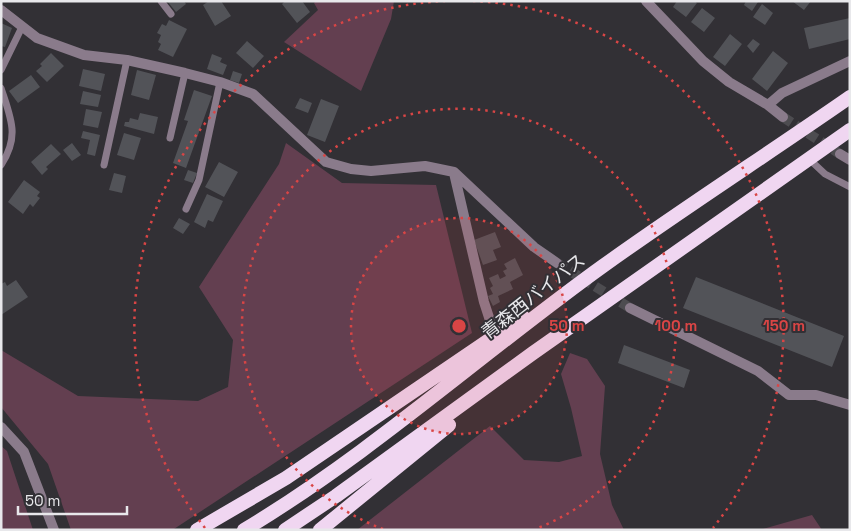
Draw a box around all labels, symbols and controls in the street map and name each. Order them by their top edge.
street label: 青森西バイパス [476,248,590,344]
text: 50 m [549,316,585,335]
text: 100 m [655,316,697,335]
text: 150 m [763,316,805,335]
centre of rings [450,317,468,335]
scale bar [18,484,126,516]
text: 50 m [25,491,60,510]

